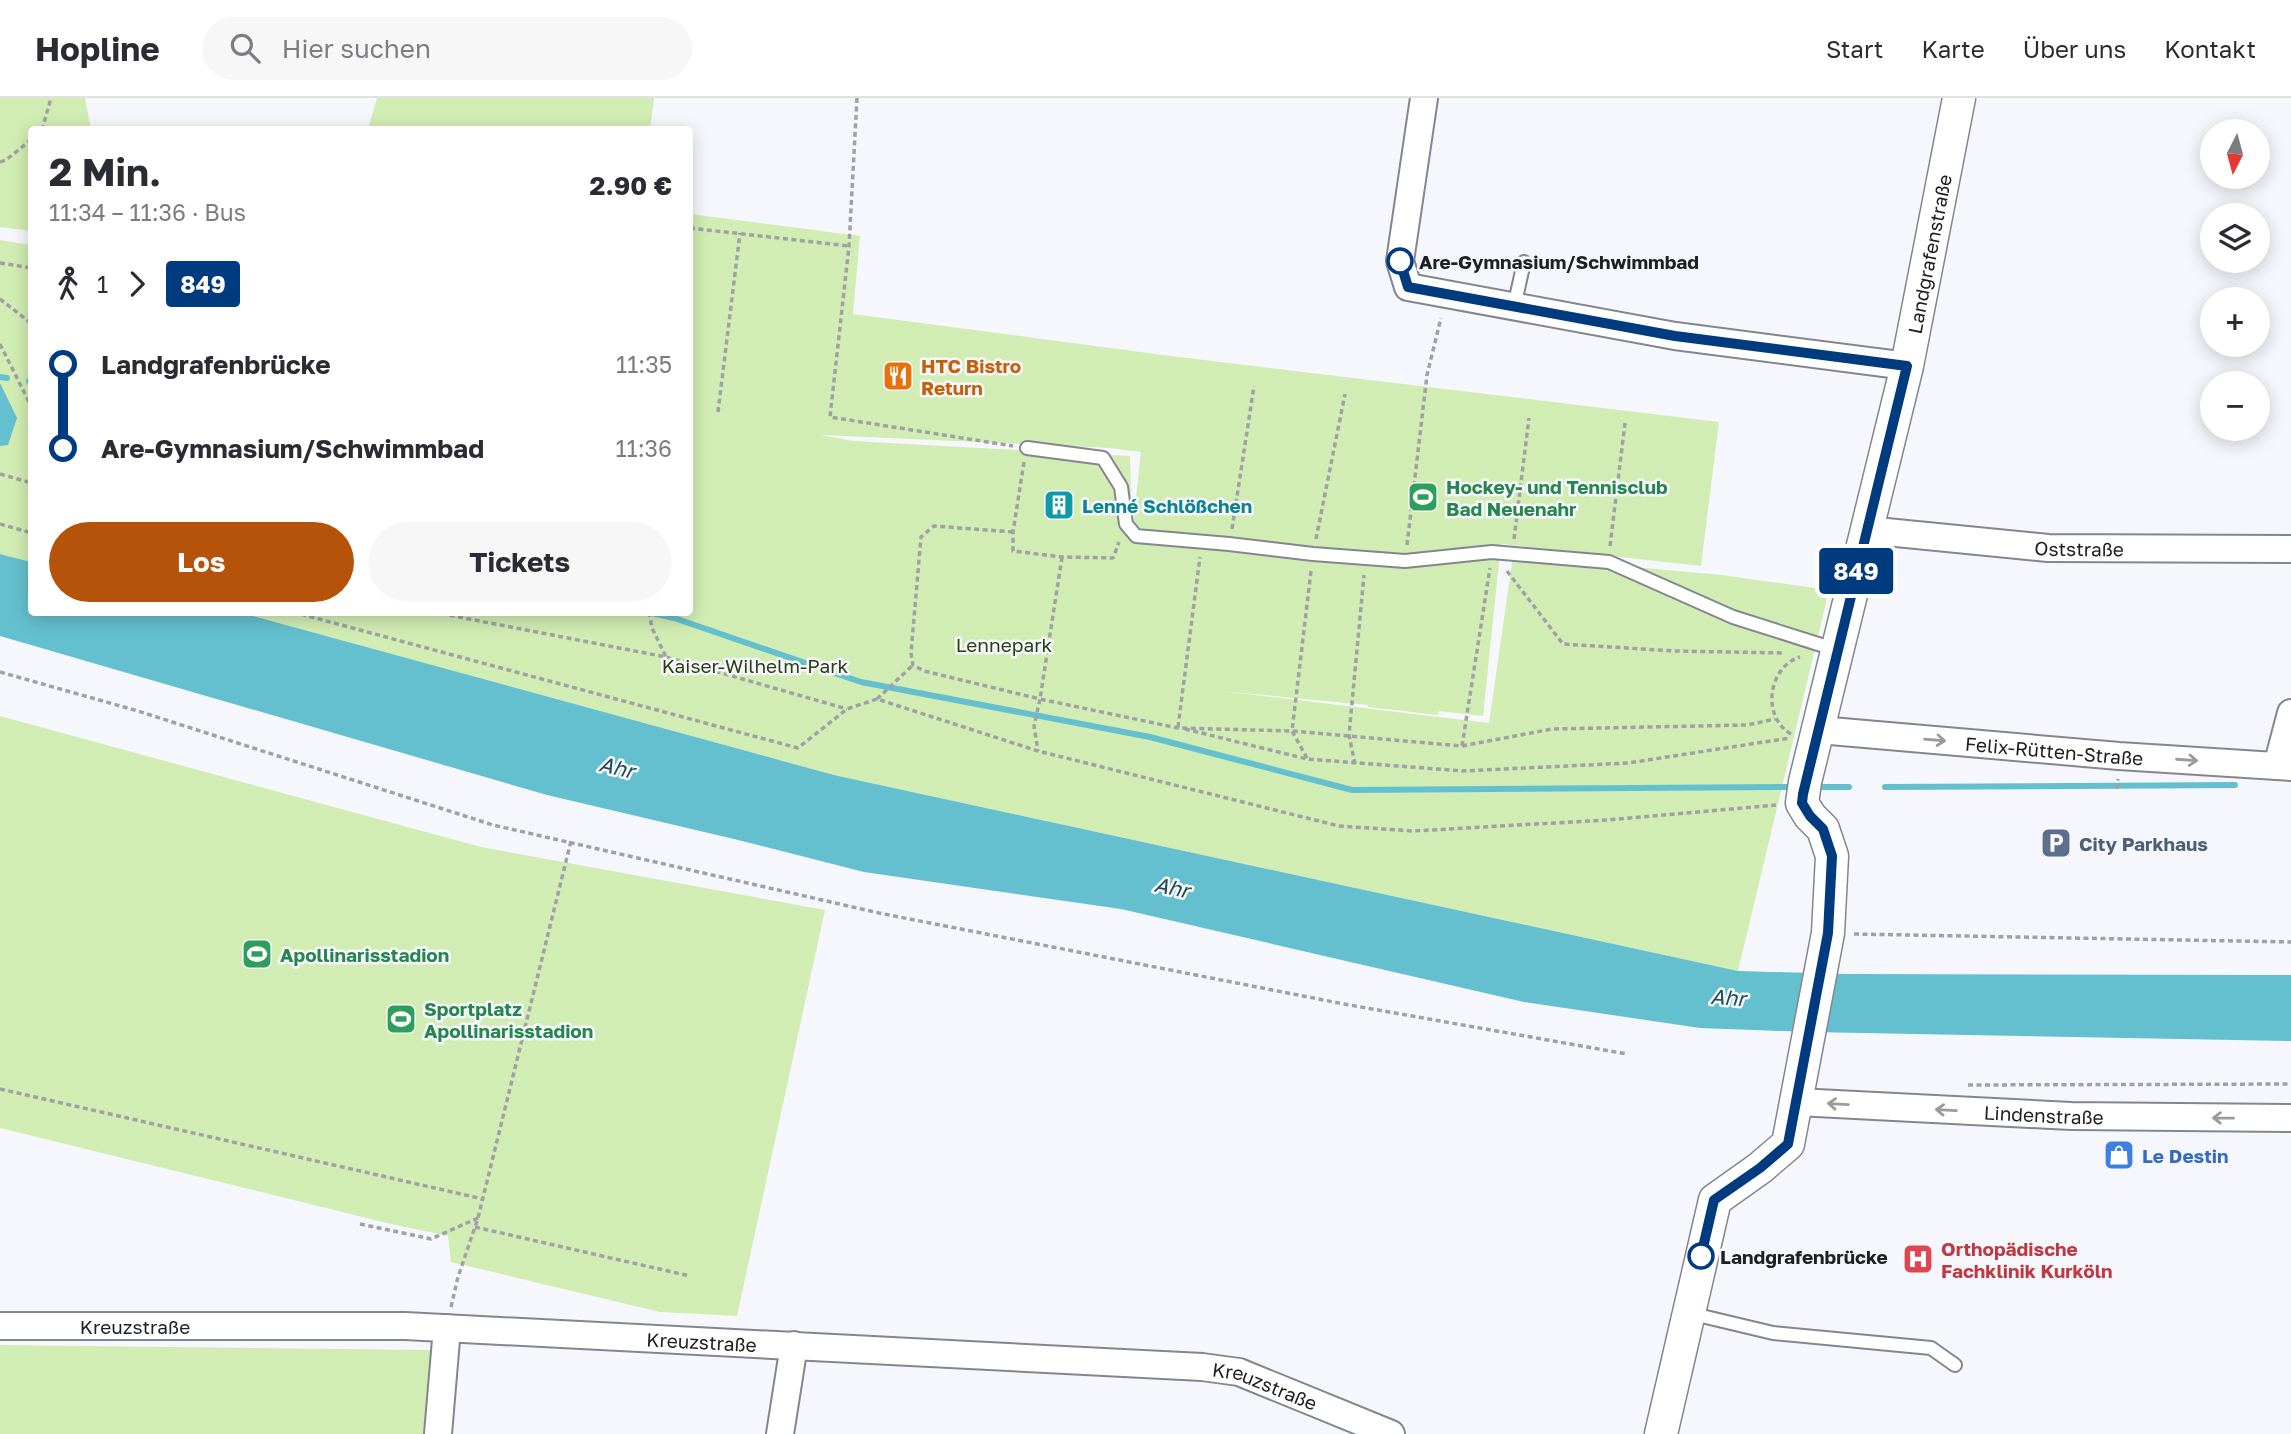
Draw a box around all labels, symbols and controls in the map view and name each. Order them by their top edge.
search box [202,17,692,80]
text: Hopline [35,29,160,68]
icon: search [226,29,264,67]
text: Hier suchen [282,33,431,64]
text: Start [1826,34,1883,63]
text: Karte [1921,34,1985,63]
text: Über uns [2023,34,2126,63]
text: Kontakt [2164,34,2256,63]
north arrow [2200,119,2270,189]
map controls [2200,119,2270,441]
text: 2 Min. [49,149,161,194]
text: 2.90 € [590,170,672,201]
street label: Landgrafenstraße [1902,172,1955,336]
text: 11:34 – 11:36 · Bus [49,198,246,226]
button: layers [2200,203,2270,273]
marker: Are-Gymnasium/Schwimmbad [1387,248,1413,274]
place label: Are-Gymnasium/Schwimmbad [1419,250,1699,273]
icon: walk [49,265,87,303]
icon: forward [118,265,156,303]
text: 849 [180,269,226,298]
text: 1 [97,270,108,298]
button: + [2200,287,2270,357]
text: Landgrafenbrücke [101,349,331,380]
text: 11:35 [616,350,672,378]
place label: HTC Bistro Return [921,354,1021,399]
restaurant icon: HTC Bistro Return [881,359,915,393]
button: − [2200,371,2270,441]
text: Are-Gymnasium/Schwimmbad [101,433,484,464]
text: 11:36 [615,434,672,462]
place label: Hockey- und Tennisclub Bad Neuenahr [1446,475,1668,520]
sports icon: Hockey- und Tennisclub Bad Neuenahr [1406,480,1440,514]
building icon: Lenné Schlößchen [1042,488,1076,522]
place label: Lenné Schlößchen [1082,494,1252,517]
button: Los [49,522,354,602]
button: Tickets [368,522,672,602]
street label: Oststraße [2033,535,2124,560]
line badge: 849 [1816,548,1896,594]
text: 849 [1833,556,1879,585]
park label: Lennepark [956,633,1053,656]
park label: Kaiser-Wilhelm-Park [662,654,849,677]
street label: Felix-Rütten-Straße [1964,731,2144,769]
one-way arrow [1924,733,1946,746]
water label: Ahr [597,750,640,784]
one-way arrow [2175,754,2197,767]
parking icon: City Parkhaus [2039,826,2073,860]
place label: City Parkhaus [2079,832,2208,855]
water label: Ahr [1152,871,1195,904]
sports icon: Apollinarisstadion [240,937,274,971]
place label: Apollinarisstadion [280,943,449,966]
water label: Ahr [1710,983,1749,1011]
place label: Sportplatz Apollinarisstadion [424,997,593,1042]
sports icon: Sportplatz Apollinarisstadion [384,1002,418,1036]
one-way arrow [1827,1097,1850,1110]
street label: Lindenstraße [1983,1100,2104,1128]
one-way arrow [1936,1103,1958,1116]
one-way arrow [2212,1111,2235,1124]
shop icon: Le Destin [2102,1138,2136,1172]
place label: Le Destin [2142,1144,2228,1167]
place label: Orthopädische Fachklinik Kurköln [1941,1237,2113,1282]
hospital icon: Orthopädische Fachklinik Kurköln [1901,1242,1935,1276]
marker: Landgrafenbrücke [1688,1243,1714,1269]
place label: Landgrafenbrücke [1720,1245,1888,1268]
street label: Kreuzstraße [80,1315,190,1338]
street label: Kreuzstraße [646,1327,757,1356]
street label: Kreuzstraße [1211,1357,1321,1414]

